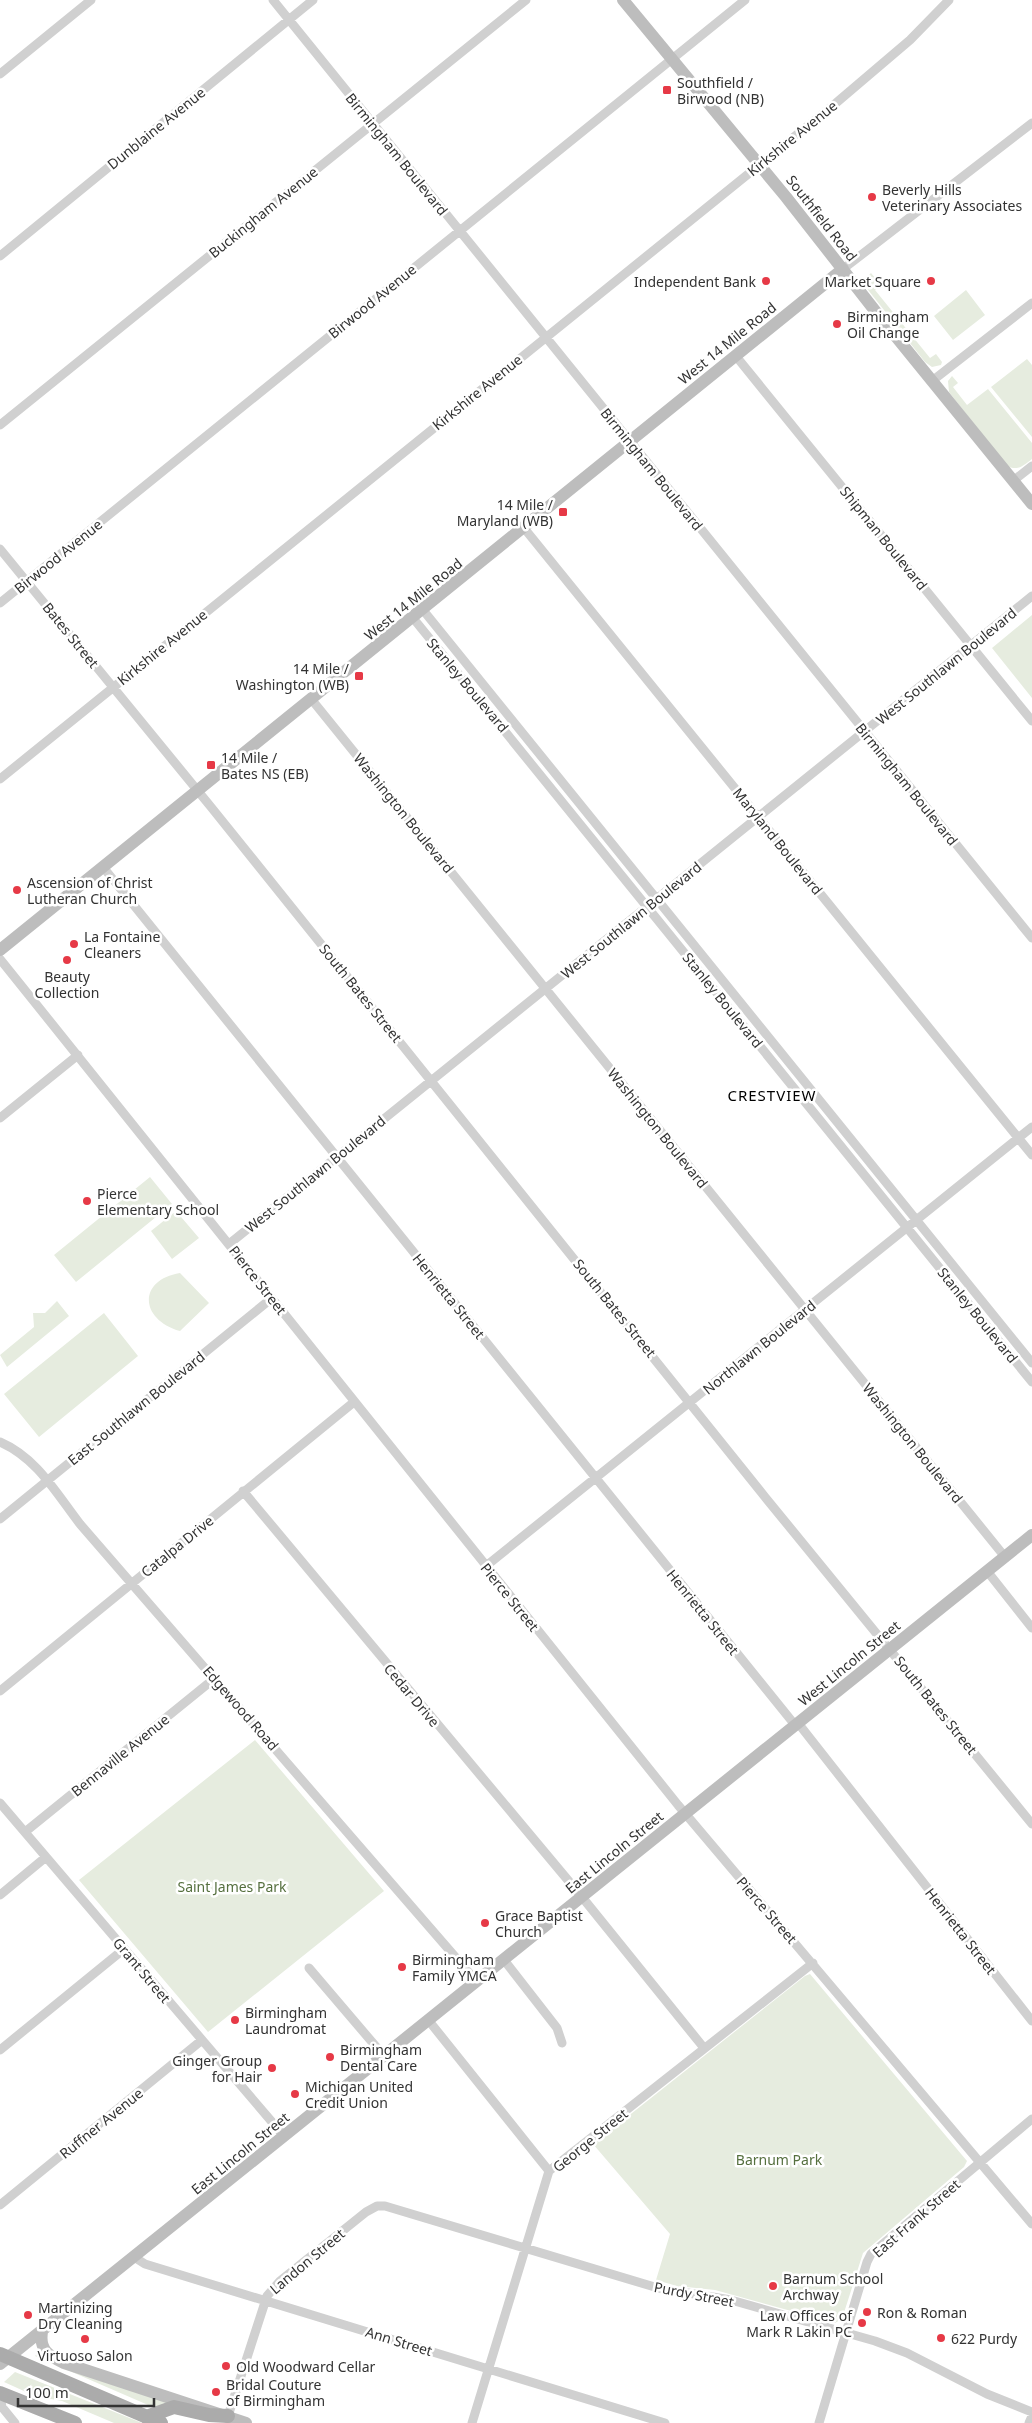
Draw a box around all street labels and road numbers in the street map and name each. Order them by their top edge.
street label: Dunblaine Avenue [103,83,209,173]
street label: Birmingham Boulevard [342,89,452,219]
street label: Kirkshire Avenue [743,96,841,180]
street label: Buckingham Avenue [204,162,322,262]
street label: Southfield Road [782,171,862,265]
street label: Birwood Avenue [324,260,420,342]
street label: West 14 Mile Road [674,298,780,388]
street label: Kirkshire Avenue [428,350,526,434]
street label: Birmingham Boulevard [597,404,707,534]
street label: Shipman Boulevard [836,482,932,594]
street label: Birwood Avenue [10,515,106,597]
street label: West 14 Mile Road [360,554,466,644]
street label: Bates Street [39,598,103,672]
street label: West Southlawn Boulevard [872,603,1020,729]
street label: Kirkshire Avenue [113,605,211,689]
street label: Stanley Boulevard [423,634,513,736]
street label: Birmingham Boulevard [852,719,962,849]
street label: Washington Boulevard [350,749,458,877]
street label: Maryland Boulevard [729,784,827,898]
street label: West Southlawn Boulevard [557,857,705,983]
street label: South Bates Street [315,940,407,1046]
street label: Stanley Boulevard [679,948,767,1052]
street label: Washington Boulevard [604,1064,712,1192]
street label: West Southlawn Boulevard [241,1111,389,1237]
street label: Pierce Street [225,1242,291,1318]
street label: Henrietta Street [409,1249,489,1343]
street label: South Bates Street [569,1255,661,1361]
street label: Stanley Boulevard [934,1263,1022,1367]
street label: Northlawn Boulevard [699,1296,819,1398]
street label: East Southlawn Boulevard [64,1347,208,1469]
street label: Washington Boulevard [859,1379,967,1507]
street label: Catalpa Drive [137,1511,217,1581]
street label: Pierce Street [477,1559,543,1635]
street label: Henrietta Street [663,1565,743,1659]
street label: West Lincoln Street [794,1616,904,1710]
street label: South Bates Street [890,1652,982,1758]
street label: Cedar Drive [380,1659,444,1731]
street label: Edgewood Road [199,1662,283,1754]
street label: Bennaville Avenue [67,1710,173,1800]
street label: East Lincoln Street [561,1807,667,1897]
street label: Pierce Street [733,1873,801,1947]
street label: Henrietta Street [921,1884,1001,1978]
street label: Grant Street [109,1933,175,2007]
street label: Ruffner Avenue [55,2083,147,2163]
street label: George Street [548,2104,632,2176]
street label: East Lincoln Street [187,2108,293,2198]
street label: East Frank Street [868,2175,964,2261]
street label: Landon Street [266,2224,348,2298]
street label: Purdy Street [652,2277,736,2311]
street label: Ann Street [363,2322,435,2360]

